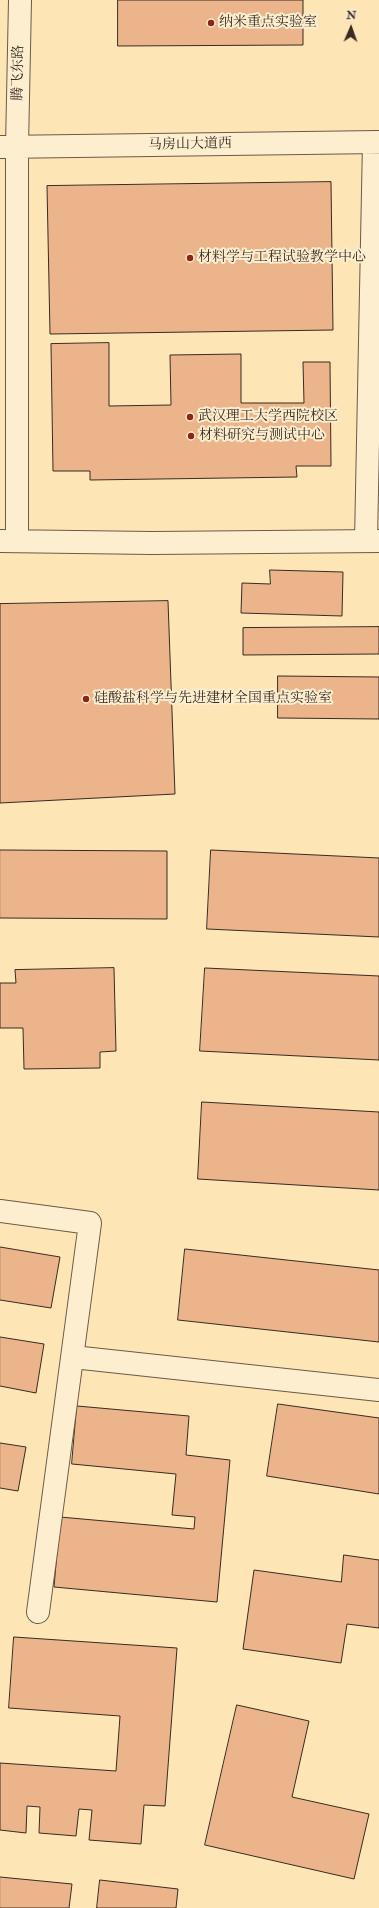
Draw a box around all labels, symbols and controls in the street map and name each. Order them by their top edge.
north arrow [331,8,371,48]
text: N [346,9,357,22]
place label: 纳米重点实验室 [219,15,317,31]
marker: 纳米重点实验室 [206,18,216,28]
street label: 腾飞东路 [10,45,28,101]
street label: 马房山大道西 [148,136,232,154]
place label: 材料学与工程试验教学中心 [198,250,366,266]
marker: 材料学与工程试验教学中心 [185,253,195,263]
place label: 武汉理工大学西院校区 [198,409,338,425]
marker: 武汉理工大学西院校区 [185,412,195,422]
place label: 材料研究与测试中心 [199,428,325,444]
marker: 材料研究与测试中心 [186,431,196,441]
place label: 硅酸盐科学与先进建材全国重点实验室 [94,691,332,707]
marker: 硅酸盐科学与先进建材全国重点实验室 [81,694,91,704]

